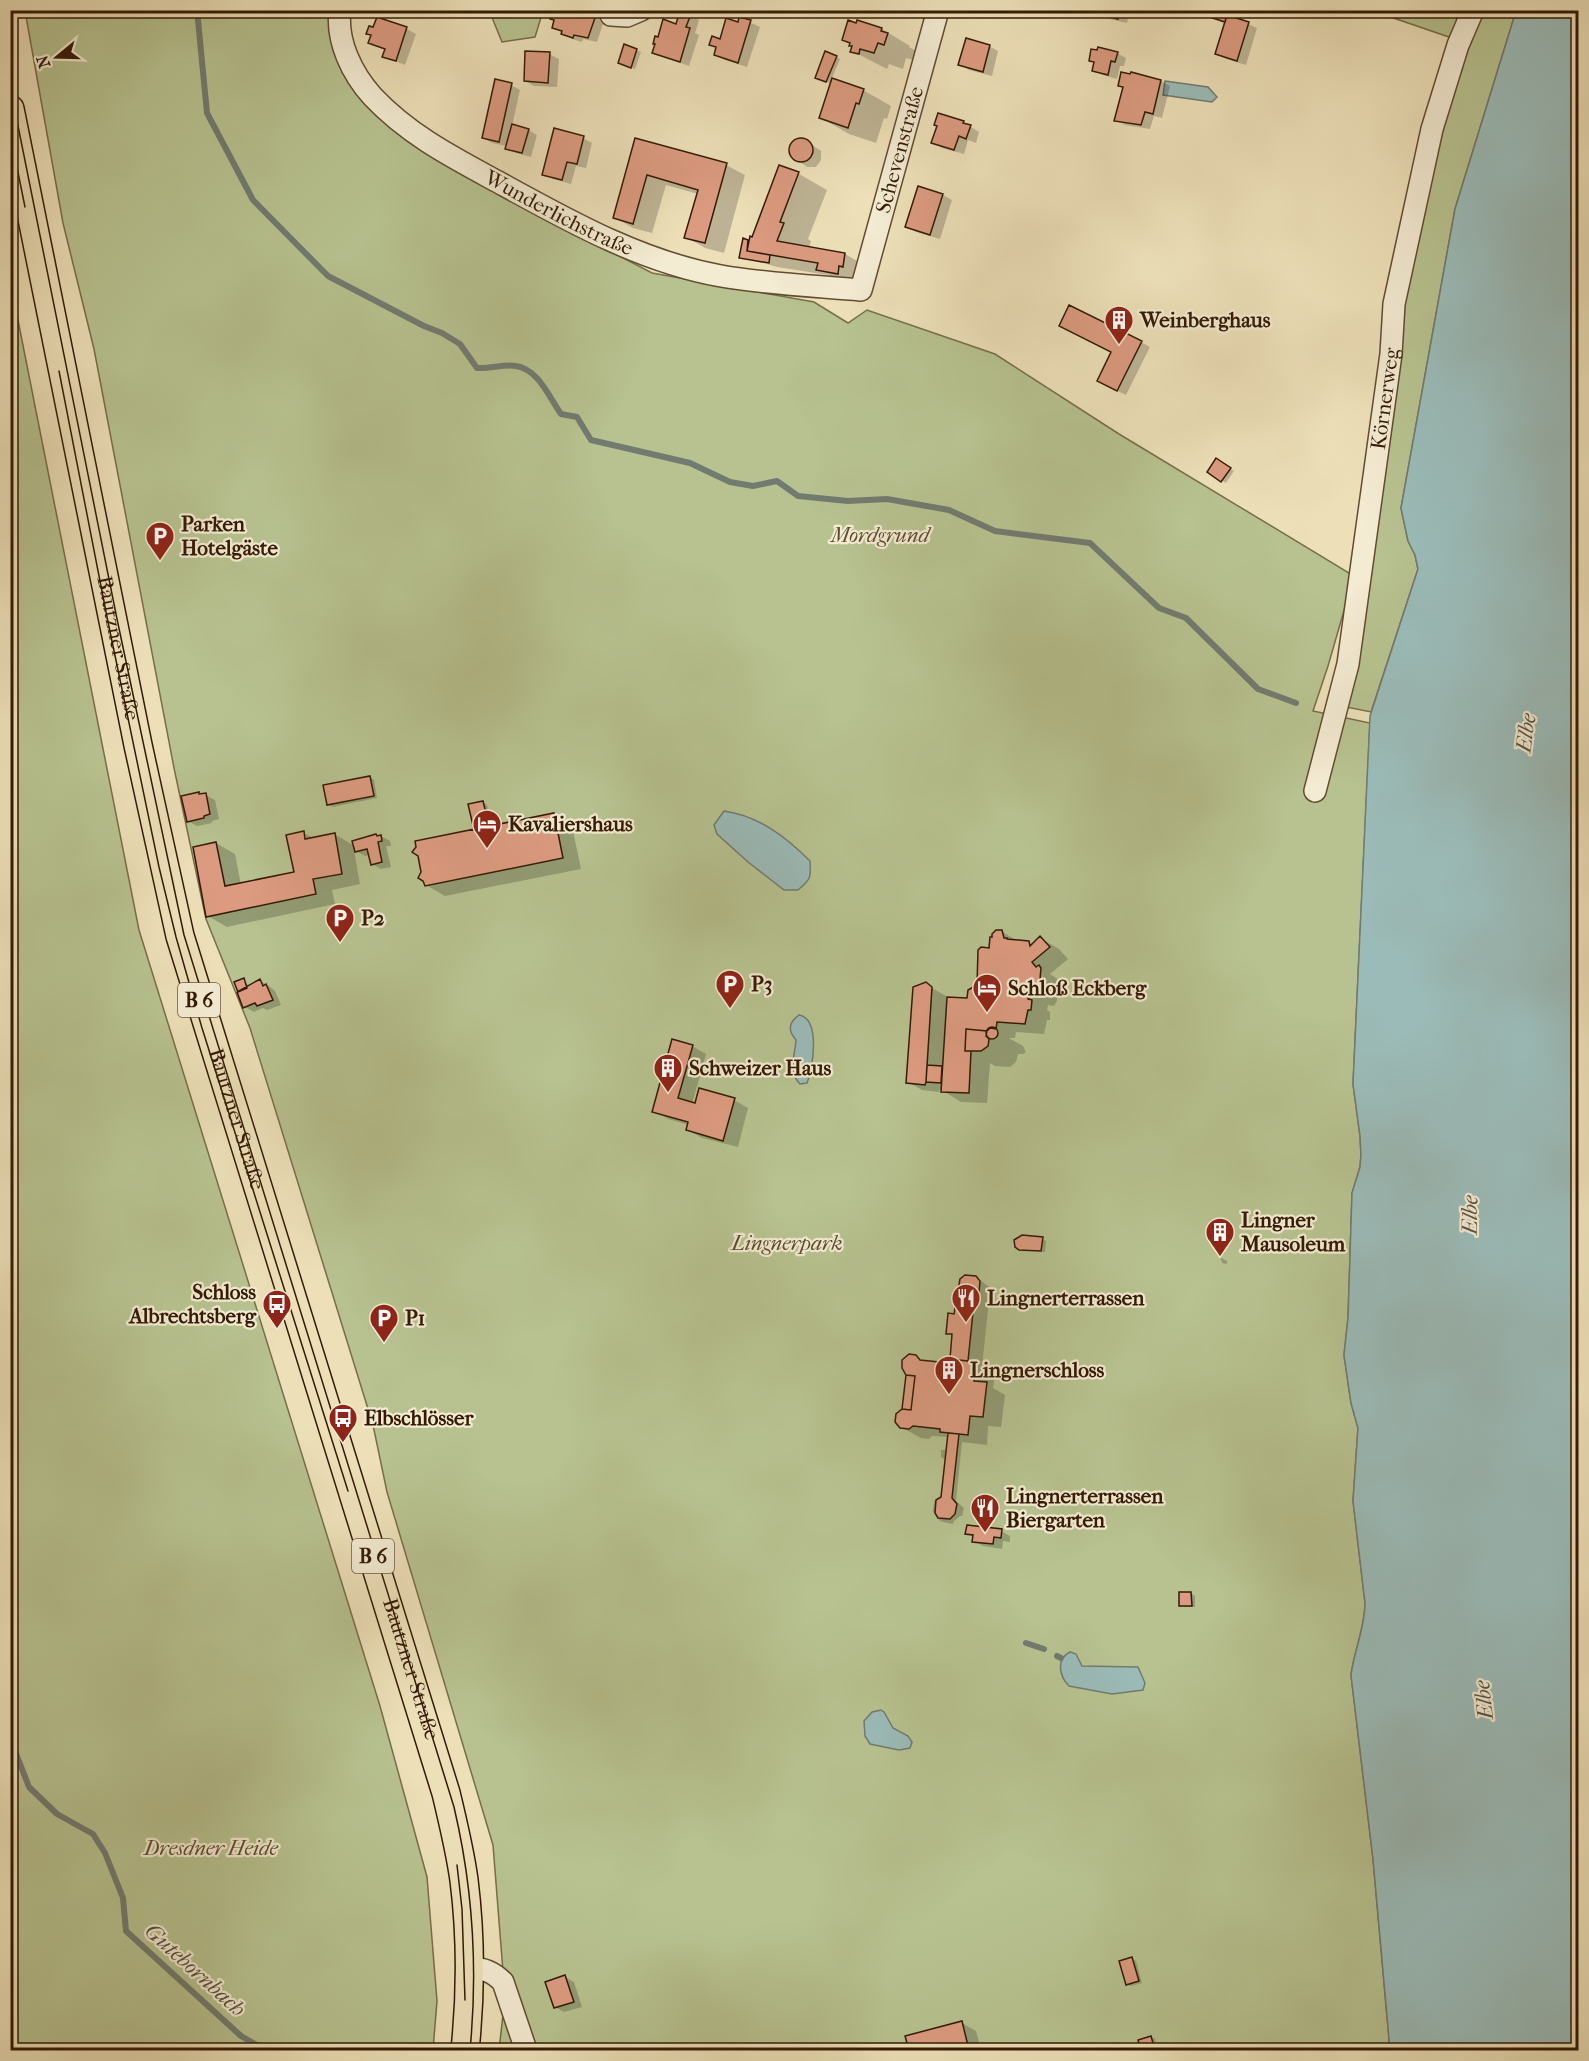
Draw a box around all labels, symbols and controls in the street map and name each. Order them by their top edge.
north arrow [27,27,87,87]
text: N [32,52,54,71]
street label: Schevenstraße [871,84,928,216]
street label: Wunderlichstraße [480,164,637,260]
building icon: Weinberghaus [1103,304,1135,346]
place label: Weinberghaus [1139,308,1271,332]
street label: Körnerweg [1366,346,1403,451]
place label: Parken Hotelgäste [181,512,279,560]
parking icon: Parken Hotelgäste [144,520,176,562]
park label: Mordgrund [829,523,931,547]
street label: Bautzner Straße [92,574,145,723]
water label: Elbe [1510,711,1542,756]
hotel icon: Kavaliershaus [471,808,503,850]
place label: Kavaliershaus [508,812,633,836]
parking icon: P2 [324,902,356,944]
place label: P2 [361,906,385,930]
parking icon: P3 [714,968,746,1010]
place label: P3 [751,972,772,996]
hotel icon: Schloß Eckberg [971,972,1003,1014]
place label: Schloß Eckberg [1008,976,1147,1000]
road number: B 6 [178,983,220,1017]
street label: Bautzner Straße [204,1045,270,1193]
building icon: Schweizer Haus [652,1052,684,1094]
place label: Schweizer Haus [689,1056,831,1080]
water label: Elbe [1457,1194,1483,1237]
place label: Lingner Mausoleum [1240,1208,1346,1256]
building icon: Lingner Mausoleum [1204,1216,1236,1258]
park label: Lingnerpark [730,1231,842,1255]
place label: Schloss Albrechtsberg [127,1280,257,1328]
restaurant icon: Lingnerterrassen [950,1282,982,1324]
place label: Lingnerterrassen [987,1286,1145,1310]
bus stop icon: Schloss Albrechtsberg [261,1288,293,1330]
parking icon: P1 [368,1302,400,1344]
place label: P1 [405,1306,425,1330]
building icon: Lingnerschloss [933,1354,965,1396]
place label: Lingnerschloss [970,1358,1105,1382]
bus stop icon: Elbschlösser [327,1402,359,1444]
place label: Elbschlösser [364,1406,474,1430]
place label: Lingnerterrassen Biergarten [1006,1484,1164,1532]
restaurant icon: Lingnerterrassen Biergarten [969,1492,1001,1534]
road number: B 6 [352,1539,394,1573]
street label: Bautzner Straße [378,1595,444,1743]
water label: Elbe [1469,1678,1499,1723]
park label: Dresdner Heide [142,1836,279,1860]
water label: Gutebornbach [139,1918,251,2022]

